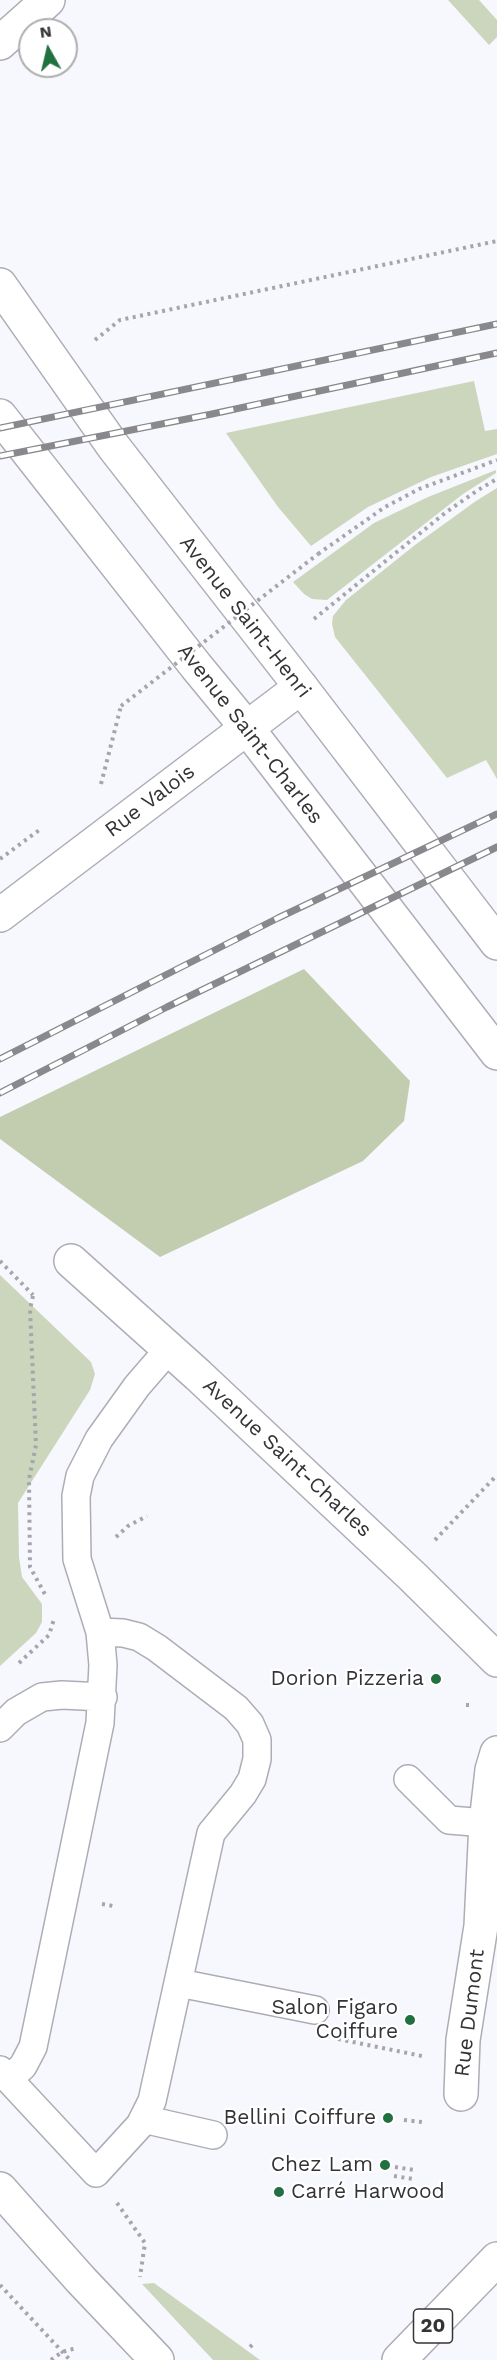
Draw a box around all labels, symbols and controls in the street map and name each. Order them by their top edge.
north arrow [18,18,78,78]
text: N [39,21,53,42]
street label: Avenue Saint-Henri [174,531,316,703]
street label: Avenue Saint-Charles [172,639,328,829]
street label: Rue Valois [100,759,200,843]
street label: Avenue Saint-Charles [197,1373,377,1543]
place label: Dorion Pizzeria [271,1666,424,1692]
marker: Dorion Pizzeria [429,1672,443,1686]
street label: Rue Dumont [450,1948,490,2078]
place label: Salon Figaro Coiffure [271,1995,398,2045]
marker: Salon Figaro Coiffure [403,2013,417,2027]
place label: Bellini Coiffure [224,2105,376,2131]
marker: Bellini Coiffure [381,2111,395,2125]
place label: Chez Lam [271,2152,373,2178]
marker: Chez Lam [378,2158,392,2172]
place label: Carré Harwood [291,2179,445,2205]
marker: Carré Harwood [272,2185,286,2199]
road number: 20 [414,2309,452,2343]

